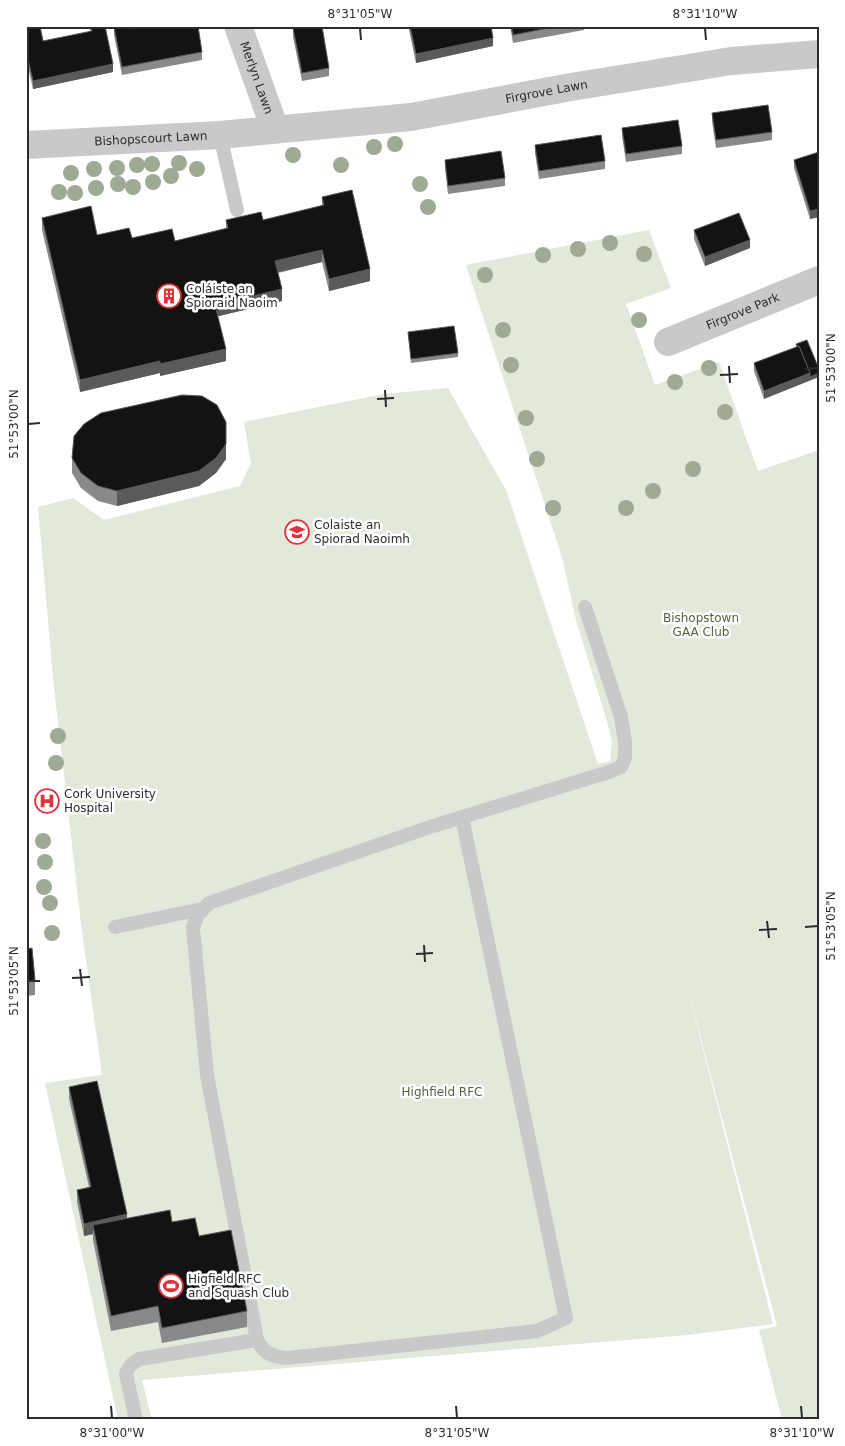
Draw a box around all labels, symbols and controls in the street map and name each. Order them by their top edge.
text: 8°31'05"W [328,7,393,21]
text: 8°31'10"W [673,7,738,21]
street label: Merlyn Lawn [237,40,276,116]
street label: Firgrove Lawn [504,77,589,106]
street label: Bishopscourt Lawn [94,129,208,148]
place label: Coláiste an Spioraid Naoim [186,282,278,310]
building icon: Coláiste an Spioraid Naoim [156,283,182,309]
street label: Firgrove Park [704,290,782,333]
text: 51°53'00"N [824,333,838,403]
text: 51°53'00"N [7,389,21,459]
place label: Colaiste an Spiorad Naoimh [314,518,410,546]
school or university icon: Colaiste an Spiorad Naoimh [284,519,310,545]
park label: Bishopstown GAA Club [663,611,739,639]
place label: Cork University Hospital [64,787,156,815]
hospital icon: Cork University Hospital [34,788,60,814]
text: 51°53'05"N [824,891,838,961]
text: 51°53'05"N [7,946,21,1016]
park label: Highfield RFC [402,1085,482,1099]
place label: Higfield RFC and Squash Club [188,1272,289,1300]
sports icon: Higfield RFC and Squash Club [158,1273,184,1299]
text: 8°31'00"W [80,1426,145,1440]
text: 8°31'05"W [425,1426,490,1440]
text: 8°31'10"W [770,1426,835,1440]

